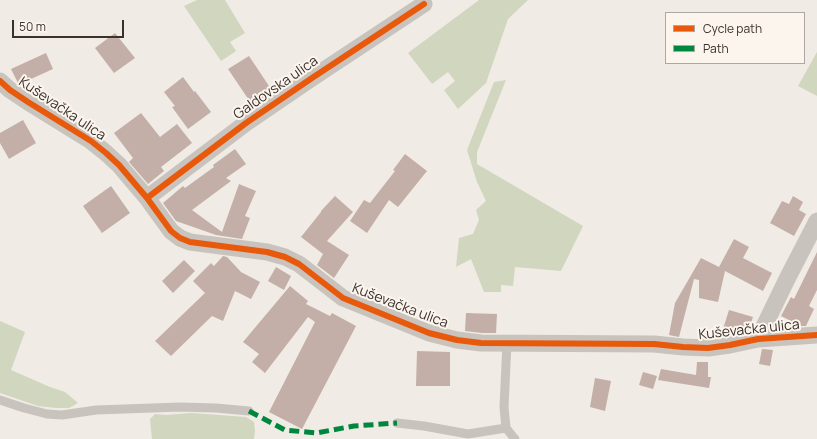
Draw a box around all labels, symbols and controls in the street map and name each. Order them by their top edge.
scale bar [14,12,126,38]
legend [665,12,805,64]
text: 50 m [19,18,46,35]
text: Cycle path [703,20,762,37]
text: Path [703,40,729,57]
street label: Galdovska ulica [231,53,321,123]
street label: Kuševačka ulica [15,74,109,144]
street label: Kuševačka ulica [350,280,450,332]
street label: Kuševačka ulica [698,316,800,344]

